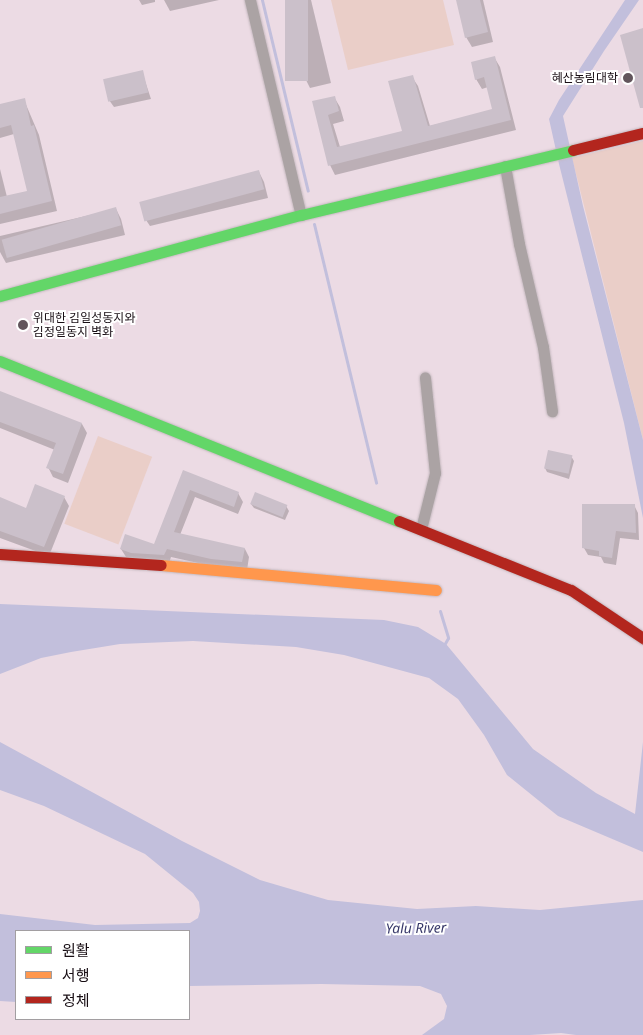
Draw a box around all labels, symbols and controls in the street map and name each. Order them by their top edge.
place label: 혜산농림대학 [552,71,618,85]
marker: 혜산농림대학 [622,72,634,84]
place label: 위대한 김일성동지와 김정일동지 벽화 [33,311,135,339]
marker: 위대한 김일성동지와 김정일동지 벽화 [17,319,29,331]
water label: Yalu River [386,919,446,937]
legend [15,930,190,1020]
text: 원활 [62,940,90,960]
text: 서행 [62,965,90,985]
text: 정체 [62,990,90,1010]

